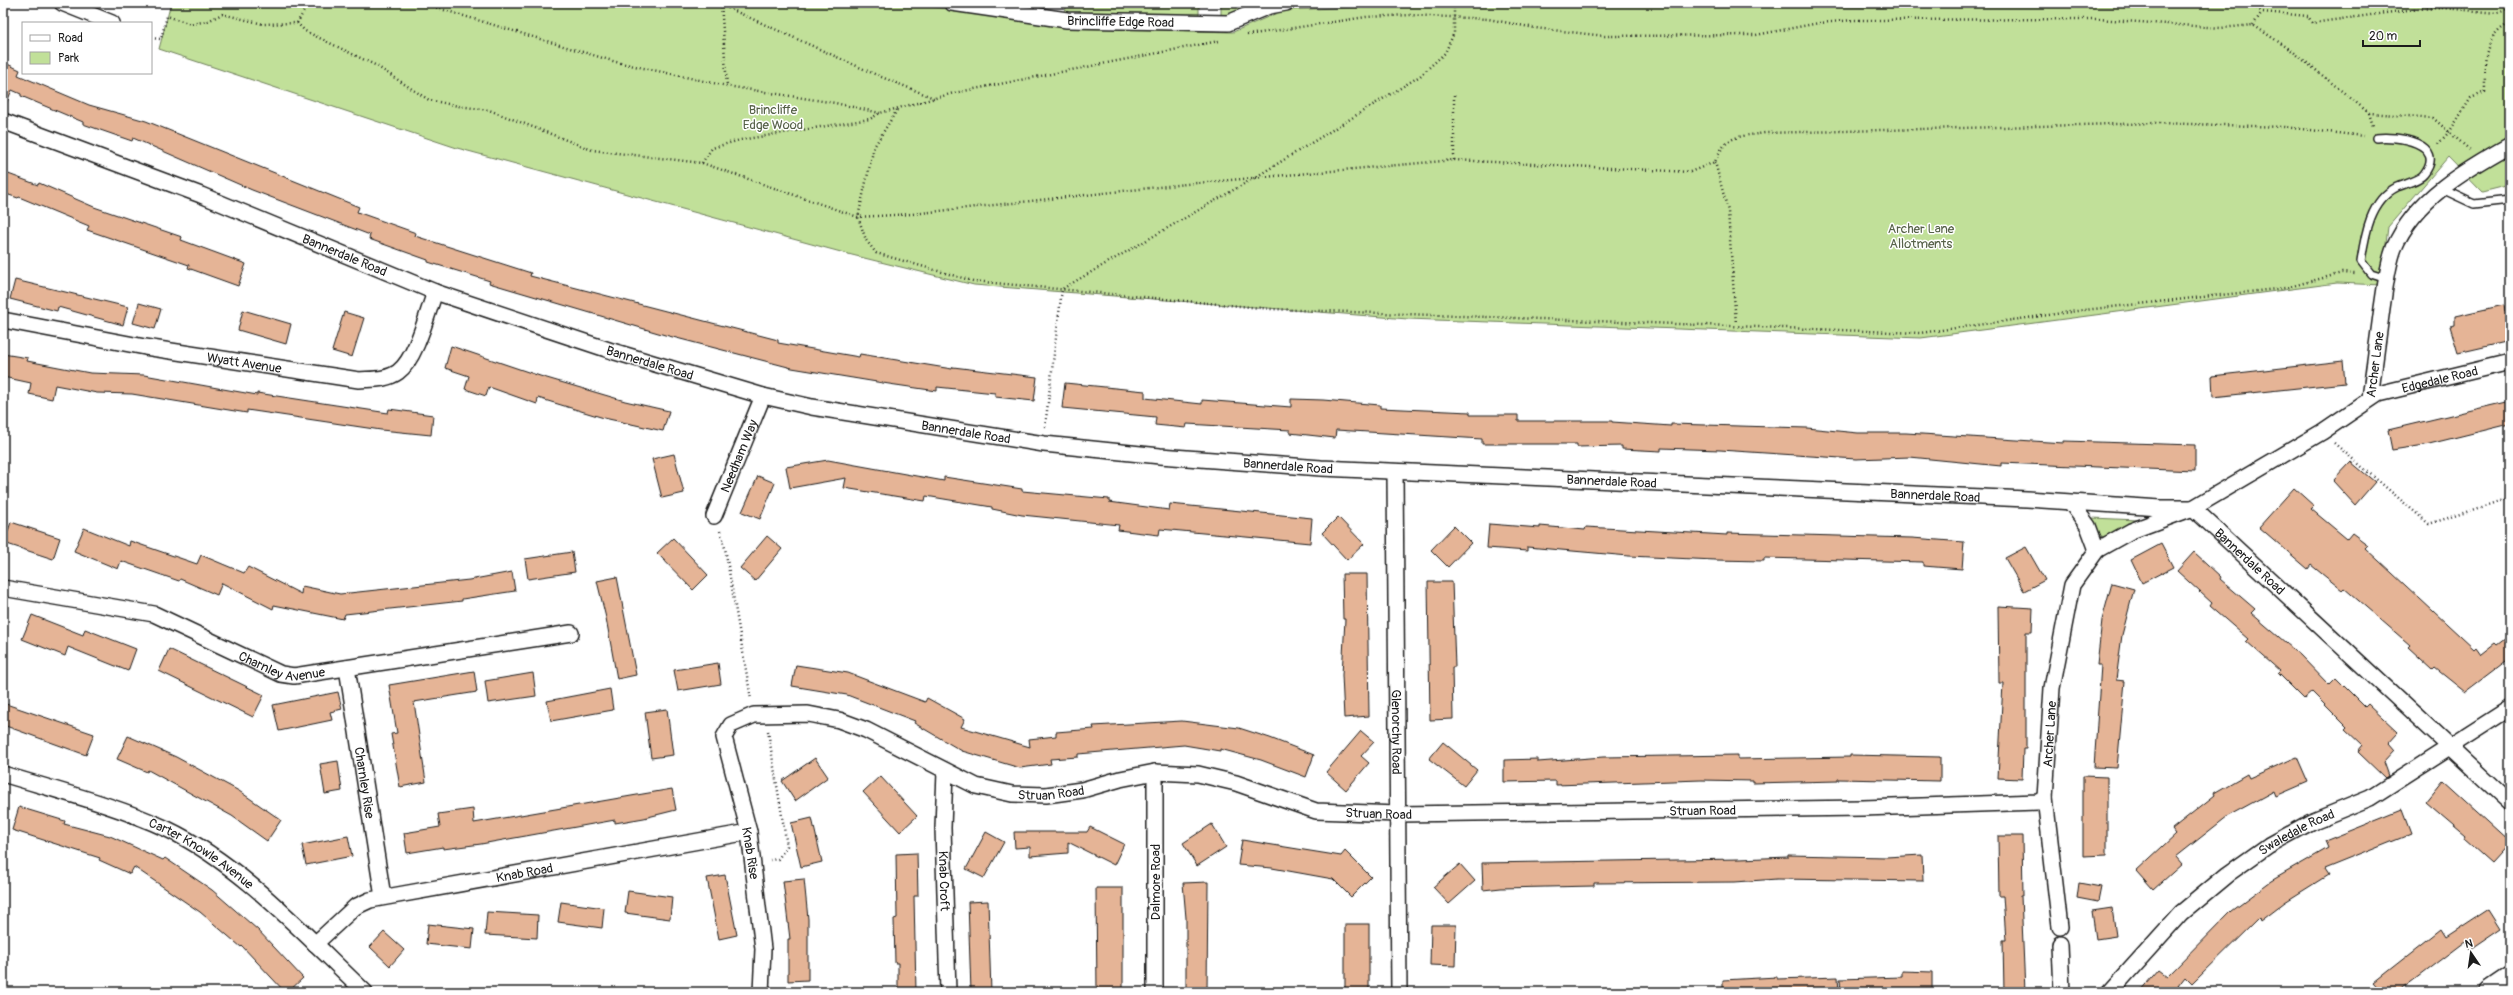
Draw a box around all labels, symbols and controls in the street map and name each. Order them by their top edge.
street label: Brincliffe Edge Road [1067,13,1174,31]
legend [22,22,152,74]
scale bar [2363,22,2420,48]
text: 20 m [2369,29,2398,44]
text: Road [58,31,83,46]
text: Park [58,51,79,66]
park label: Brincliffe Edge Wood [743,102,803,133]
park label: Archer Lane Allotments [1888,221,1955,252]
street label: Bannerdale Road [300,231,389,280]
street label: Archer Lane [2363,330,2388,398]
street label: Bannerdale Road [604,343,695,384]
street label: Wyatt Avenue [206,350,283,377]
street label: Edgedale Road [2400,363,2480,397]
street label: Needham Way [717,417,762,495]
street label: Bannerdale Road [920,418,1012,448]
street label: Bannerdale Road [1242,455,1333,478]
street label: Bannerdale Road [1566,472,1657,492]
street label: Bannerdale Road [1890,486,1981,506]
street label: Bannerdale Road [2211,525,2288,598]
street label: Charnley Avenue [236,648,327,685]
street label: Glenorchy Road [1388,689,1404,775]
street label: Archer Lane [2040,700,2060,768]
street label: Charnley Rise [351,746,378,820]
street label: Struan Road [1018,783,1085,804]
street label: Struan Road [1669,803,1736,819]
street label: Struan Road [1345,805,1412,823]
street label: Swaledale Road [2256,806,2337,859]
street label: Carter Knowle Avenue [146,815,257,893]
street label: Knab Rise [738,826,762,881]
street label: Dalmore Road [1148,844,1164,920]
street label: Knab Croft [935,851,953,912]
street label: Knab Road [495,860,554,886]
north arrow [2451,933,2491,973]
text: N [2464,936,2474,951]

